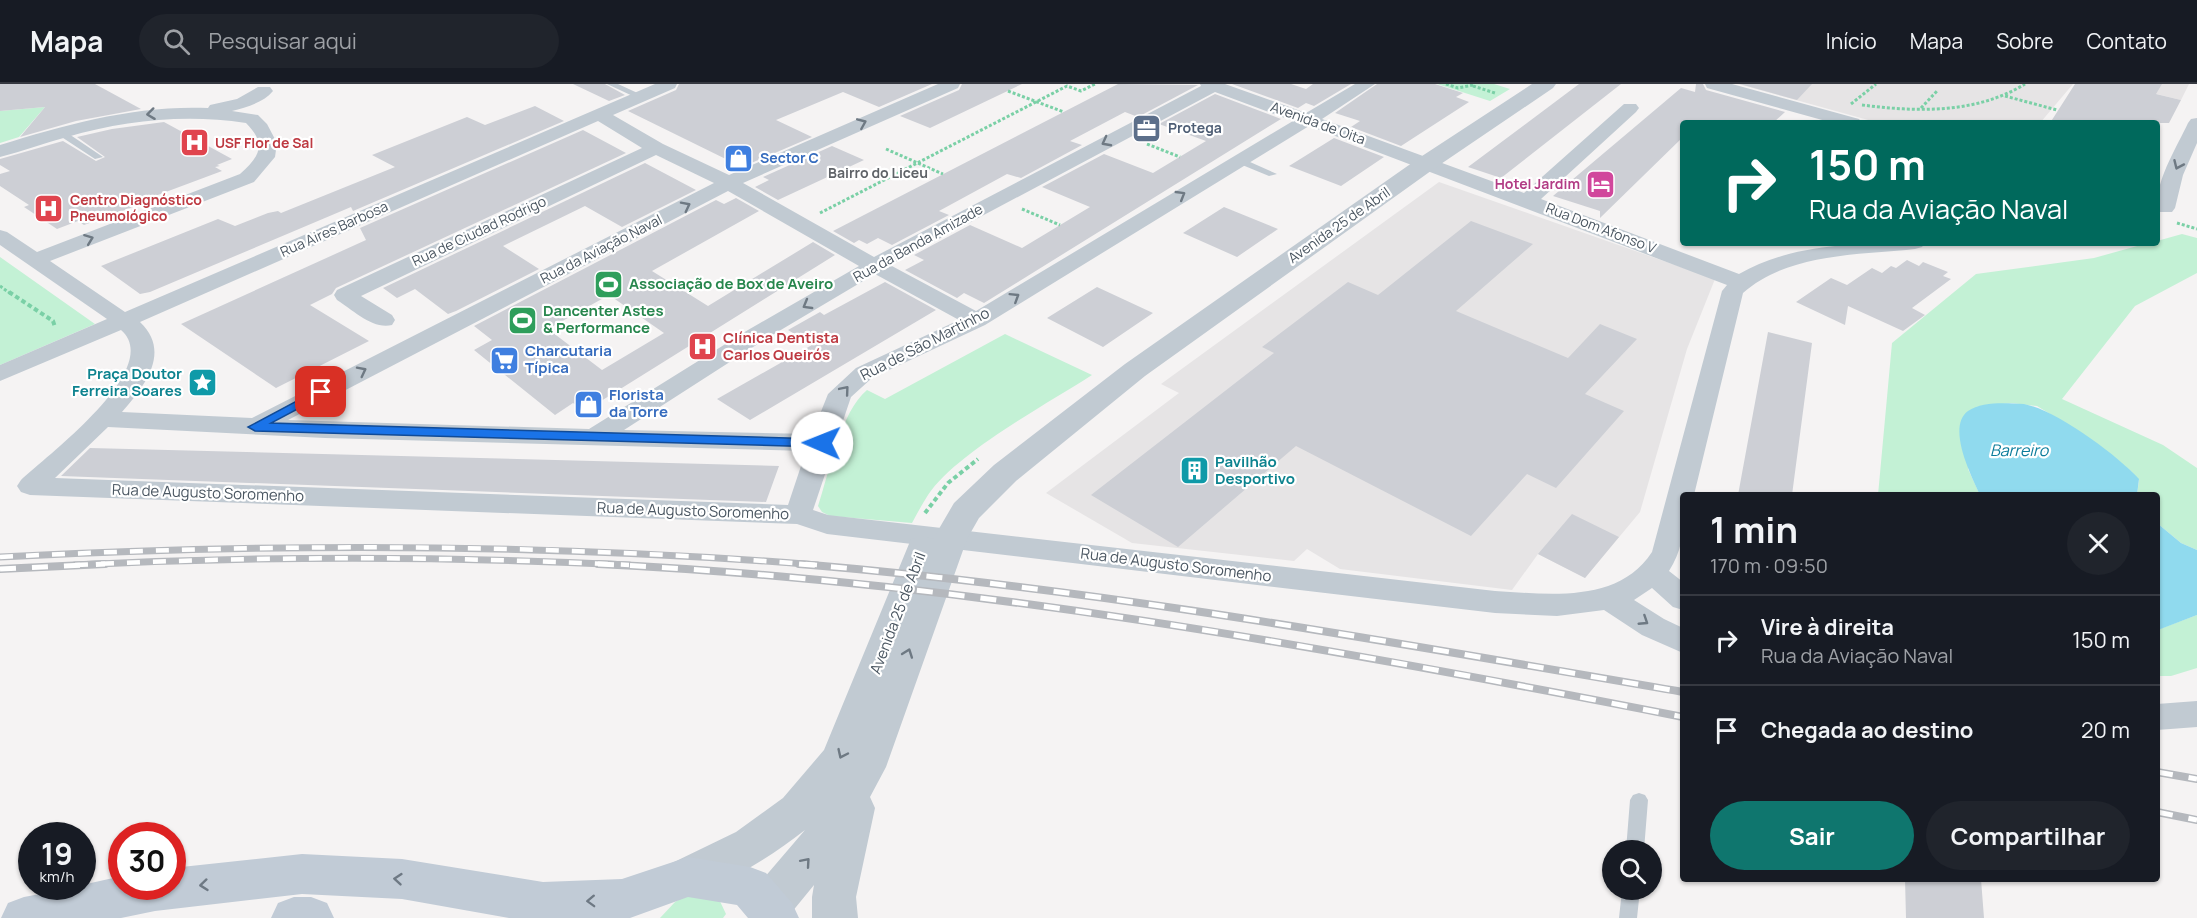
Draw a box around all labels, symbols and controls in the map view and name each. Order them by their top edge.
search box [139,14,559,68]
text: Mapa [30,22,103,60]
icon: search [160,25,193,58]
text: Pesquisar aqui [208,26,357,56]
text: Início [1826,27,1877,55]
text: Mapa [1910,27,1963,55]
text: Sobre [1996,27,2054,55]
text: Contato [2087,27,2167,55]
street label: Avenida de Oita [1268,97,1368,148]
one-way arrow [146,107,156,119]
office icon: Protega [1131,112,1163,144]
one-way arrow [856,118,867,130]
place label: Protega [1168,118,1222,137]
hospital icon: USF Flor de Sal [178,127,210,159]
place label: USF Flor de Sal [215,133,313,152]
one-way arrow [1101,135,1112,146]
text: 150 m [1809,135,1926,193]
shop icon: Sector C [723,142,755,174]
icon: right [1710,144,1788,222]
place label: Sector C [760,148,819,167]
one-way arrow [2173,158,2185,169]
district label: Bairro do Liceu [828,163,928,182]
hotel icon: Hotel Jardim [1585,168,1617,200]
place label: Hotel Jardim [1495,174,1580,193]
street label: Avenida 25 de Abril [1284,182,1394,267]
place label: Centro Diagnóstico Pneumológico [70,190,202,225]
one-way arrow [1175,190,1185,202]
text: Rua da Aviação Naval [1809,190,2068,227]
street label: Rua de Ciudad Rodrigo [409,191,549,270]
hospital icon: Centro Diagnóstico Pneumológico [33,192,65,224]
street label: Rua Aires Barbosa [277,196,391,261]
street label: Rua Dom Afonso V [1543,198,1660,258]
street label: Rua da Banda Amizade [850,199,986,286]
one-way arrow [679,201,690,213]
street label: Rua da Aviação Naval [537,210,665,288]
one-way arrow [83,234,94,246]
sports icon: Associação de Box de Aveiro [592,268,624,300]
place label: Associação de Box de Aveiro [629,273,833,294]
one-way arrow [1009,292,1019,304]
one-way arrow [803,298,813,310]
place label: Dancenter Astes & Performance [543,300,664,338]
street label: Rua de São Martinho [857,302,993,385]
sports icon: Dancenter Astes & Performance [506,304,538,336]
place label: Clínica Dentista Carlos Queirós [723,327,839,365]
hospital icon: Clínica Dentista Carlos Queirós [686,331,718,363]
place label: Charcutaria Típica [525,340,612,378]
supermarket icon: Charcutaria Típica [488,344,520,376]
place label: Praça Doutor Ferreira Soares [72,363,182,401]
pin [295,366,346,417]
place icon: Praça Doutor Ferreira Soares [187,367,219,399]
one-way arrow [356,367,367,378]
icon: arrive [304,375,337,408]
place label: Florista da Torre [609,384,668,422]
one-way arrow [838,386,849,397]
shop icon: Florista da Torre [572,388,604,420]
position arrow [790,411,854,475]
water label: Barreiro [1990,439,2050,461]
place label: Pavilhão Desportivo [1215,451,1295,489]
building icon: Pavilhão Desportivo [1178,455,1210,487]
street label: Rua de Augusto Soromenho [112,479,305,506]
street label: Rua de Augusto Soromenho [597,497,790,524]
text: 1 min [1710,505,1798,554]
button: close [2067,512,2130,575]
street label: Rua de Augusto Soromenho [1079,542,1273,587]
street label: Avenida 25 de Abril [865,549,930,677]
text: 170 m · 09:50 [1710,552,1828,579]
text: Vire à direita [1761,612,1894,642]
one-way arrow [1637,614,1648,625]
icon: right [1710,624,1743,657]
text: 150 m [2072,625,2130,655]
text: Rua da Aviação Naval [1761,642,1953,669]
one-way arrow [900,648,913,659]
icon: arrive [1710,714,1743,747]
text: Chegada ao destino [1761,715,1973,745]
text: 20 m [2081,715,2130,745]
one-way arrow [837,748,849,759]
button: Sair [1710,801,1914,870]
button: Compartilhar [1926,801,2130,870]
speed limit sign: 30 [108,822,186,900]
text: 19 [41,833,73,874]
map controls [1602,840,1662,900]
button: search [1602,840,1662,900]
one-way arrow [799,859,810,869]
text: km/h [40,866,74,887]
one-way arrow [394,873,403,886]
one-way arrow [200,878,209,891]
one-way arrow [587,895,596,908]

